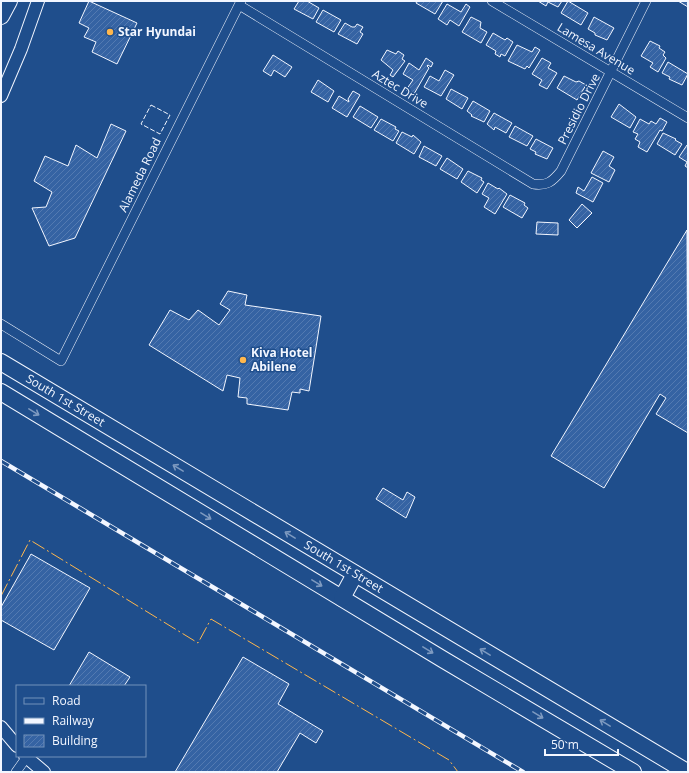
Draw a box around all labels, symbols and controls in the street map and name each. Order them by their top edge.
street label: Lamesa Avenue [554,19,639,79]
place label: Star Hyundai [118,23,196,40]
marker: Star Hyundai [105,27,115,37]
street label: Aztec Drive [369,65,432,112]
street label: Presidio Drive [553,70,604,147]
street label: Alameda Road [114,135,165,215]
place label: Kiva Hotel Abilene [251,344,312,375]
marker: Kiva Hotel Abilene [238,355,248,365]
street label: South 1st Street [23,370,108,430]
one-way arrow [28,409,40,417]
one-way arrow [172,463,184,471]
one-way arrow [200,512,212,520]
one-way arrow [284,530,296,538]
street label: South 1st Street [301,536,387,597]
one-way arrow [311,579,323,587]
one-way arrow [422,647,434,655]
one-way arrow [479,647,491,655]
legend [16,685,146,757]
text: Road [52,692,81,709]
text: Railway [52,712,95,729]
one-way arrow [532,712,544,720]
one-way arrow [599,719,611,727]
scale bar [545,731,618,757]
text: Building [52,732,98,749]
text: 50 m [551,736,579,753]

